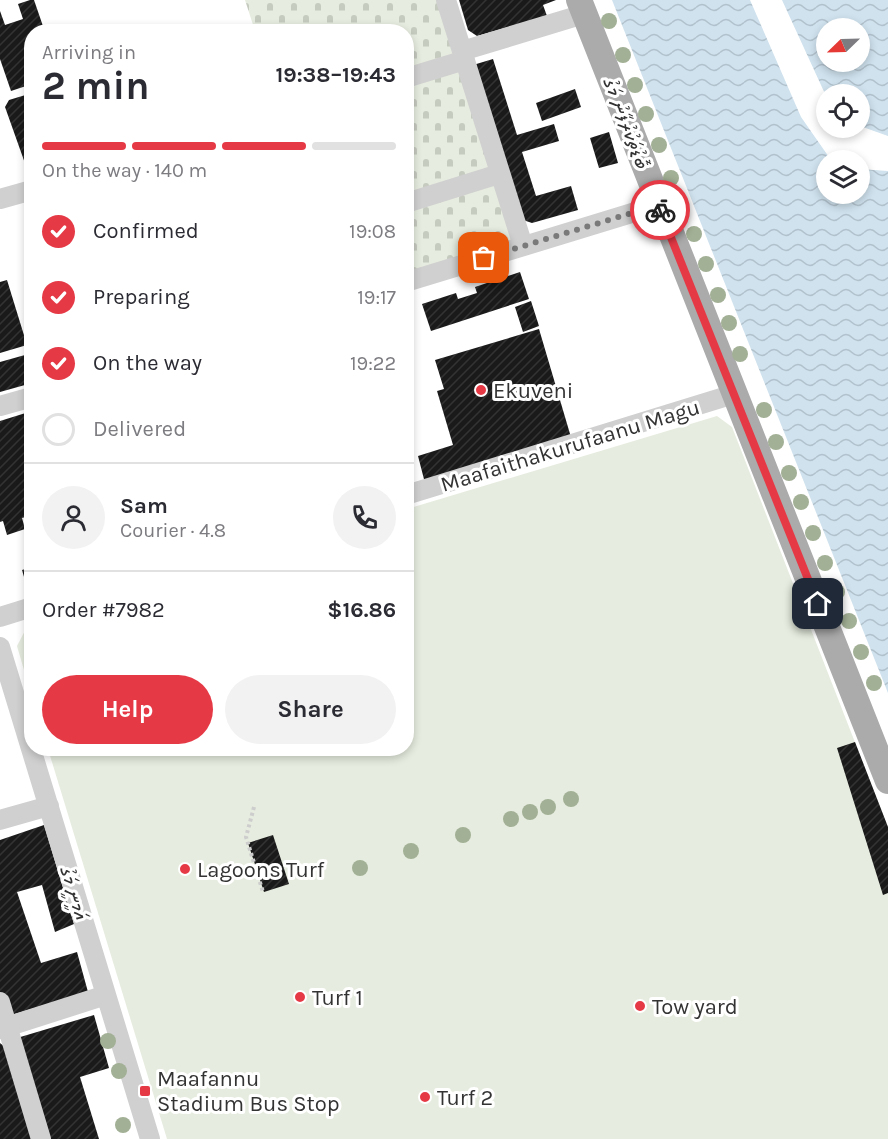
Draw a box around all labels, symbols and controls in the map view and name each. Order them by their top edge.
north arrow [816,18,870,72]
map controls [816,18,870,204]
text: Arriving in [42,41,136,64]
text: 19:38–19:43 [275,62,396,88]
text: 2 min [42,63,150,109]
street label: ބޮޑުތަކުރުފާނު މަގު [596,73,655,173]
button: locate [816,84,870,138]
button: layers [816,150,870,204]
text: On the way · 140 m [42,159,207,182]
courier [630,180,690,240]
icon: bike [644,194,677,227]
icon: check [42,215,75,248]
text: Confirmed [93,218,199,244]
text: 19:08 [349,220,396,243]
pin [458,232,509,283]
icon: bag [467,241,500,274]
icon: check [42,281,75,314]
text: Preparing [93,284,190,310]
text: 19:17 [357,286,396,309]
icon: check [42,347,75,380]
text: On the way [93,350,202,376]
text: 19:22 [350,352,396,375]
place label: Ekuveni [493,378,573,404]
marker: Ekuveni [474,383,488,397]
street label: Maafaithakurufaanu Magu [437,394,703,498]
text: Delivered [93,416,186,442]
button: person [42,486,105,549]
button: phone [333,486,396,549]
text: Sam [120,493,168,519]
text: Courier · 4.8 [120,519,226,542]
pin [792,578,843,629]
icon: home [801,587,834,620]
text: Order #7982 [42,597,165,623]
text: $16.86 [327,597,396,623]
button: Help [42,675,213,744]
button: Share [225,675,396,744]
place label: Lagoons Turf [197,857,325,883]
street label: އަމީނީ މަގު [52,862,95,924]
marker: Lagoons Turf [178,862,192,876]
place label: Turf 1 [312,985,363,1011]
marker: Turf 1 [293,990,307,1004]
place label: Tow yard [652,994,738,1020]
marker: Tow yard [633,999,647,1013]
place label: Maafannu Stadium Bus Stop [157,1066,340,1117]
marker: Maafannu Stadium Bus Stop [138,1084,152,1098]
place label: Turf 2 [437,1085,493,1111]
marker: Turf 2 [418,1090,432,1104]

